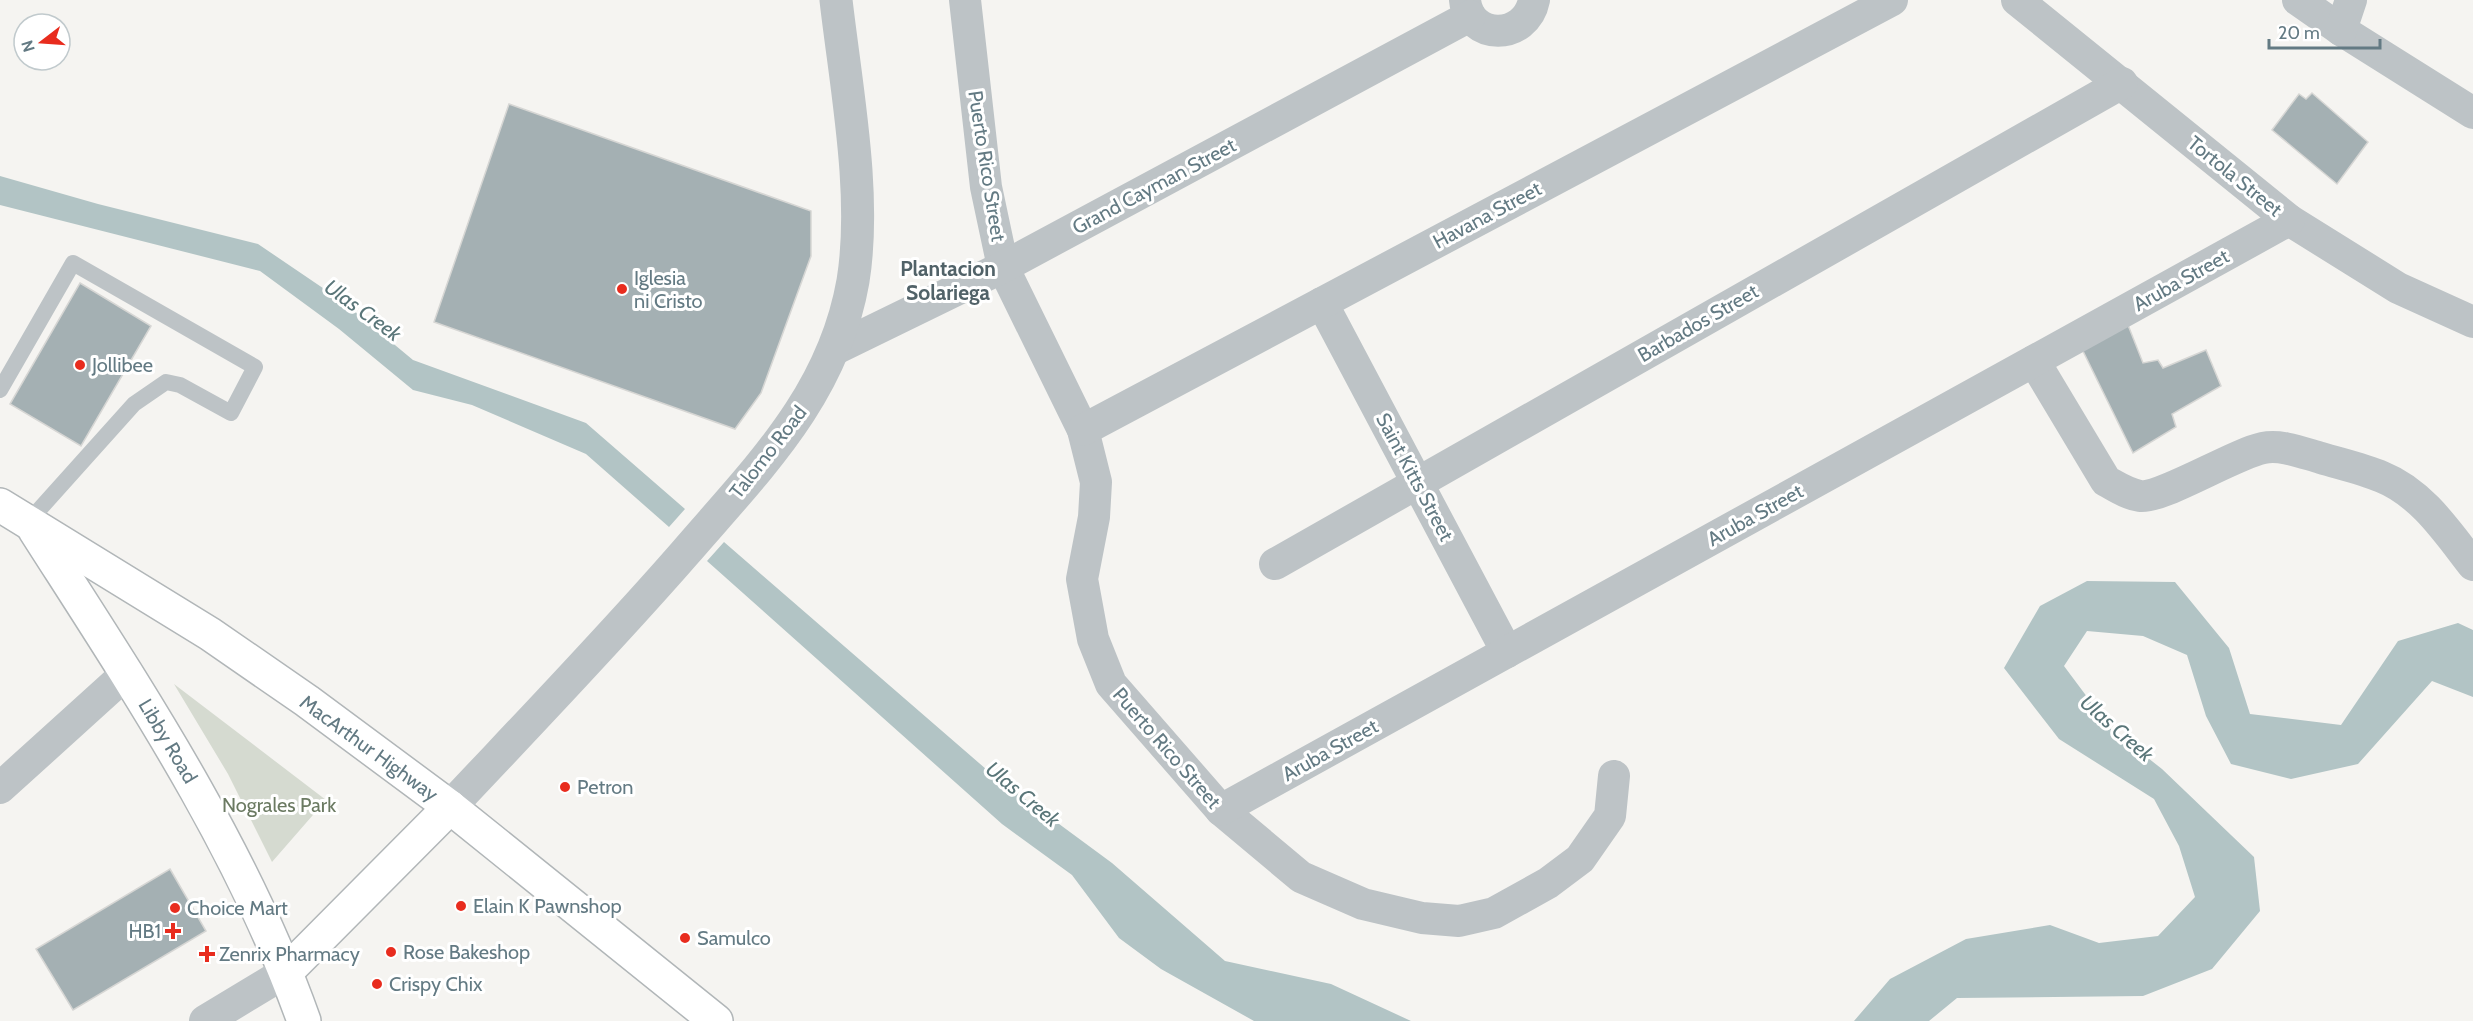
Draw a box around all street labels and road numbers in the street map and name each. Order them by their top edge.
street label: Puerto Rico Street [963,89,1011,243]
street label: Tortola Street [2183,131,2287,221]
street label: Grand Cayman Street [1068,133,1240,239]
street label: Havana Street [1429,176,1545,254]
street label: Aruba Street [2129,244,2233,316]
street label: Barbados Street [1634,279,1763,367]
street label: Talomo Road [724,401,812,503]
street label: Saint Kitts Street [1371,409,1459,545]
street label: Aruba Street [1703,479,1807,551]
street label: Puerto Rico Street [1108,683,1226,814]
street label: MacArthur Highway [295,690,443,806]
street label: Libby Road [133,694,203,788]
street label: Aruba Street [1278,714,1382,786]

